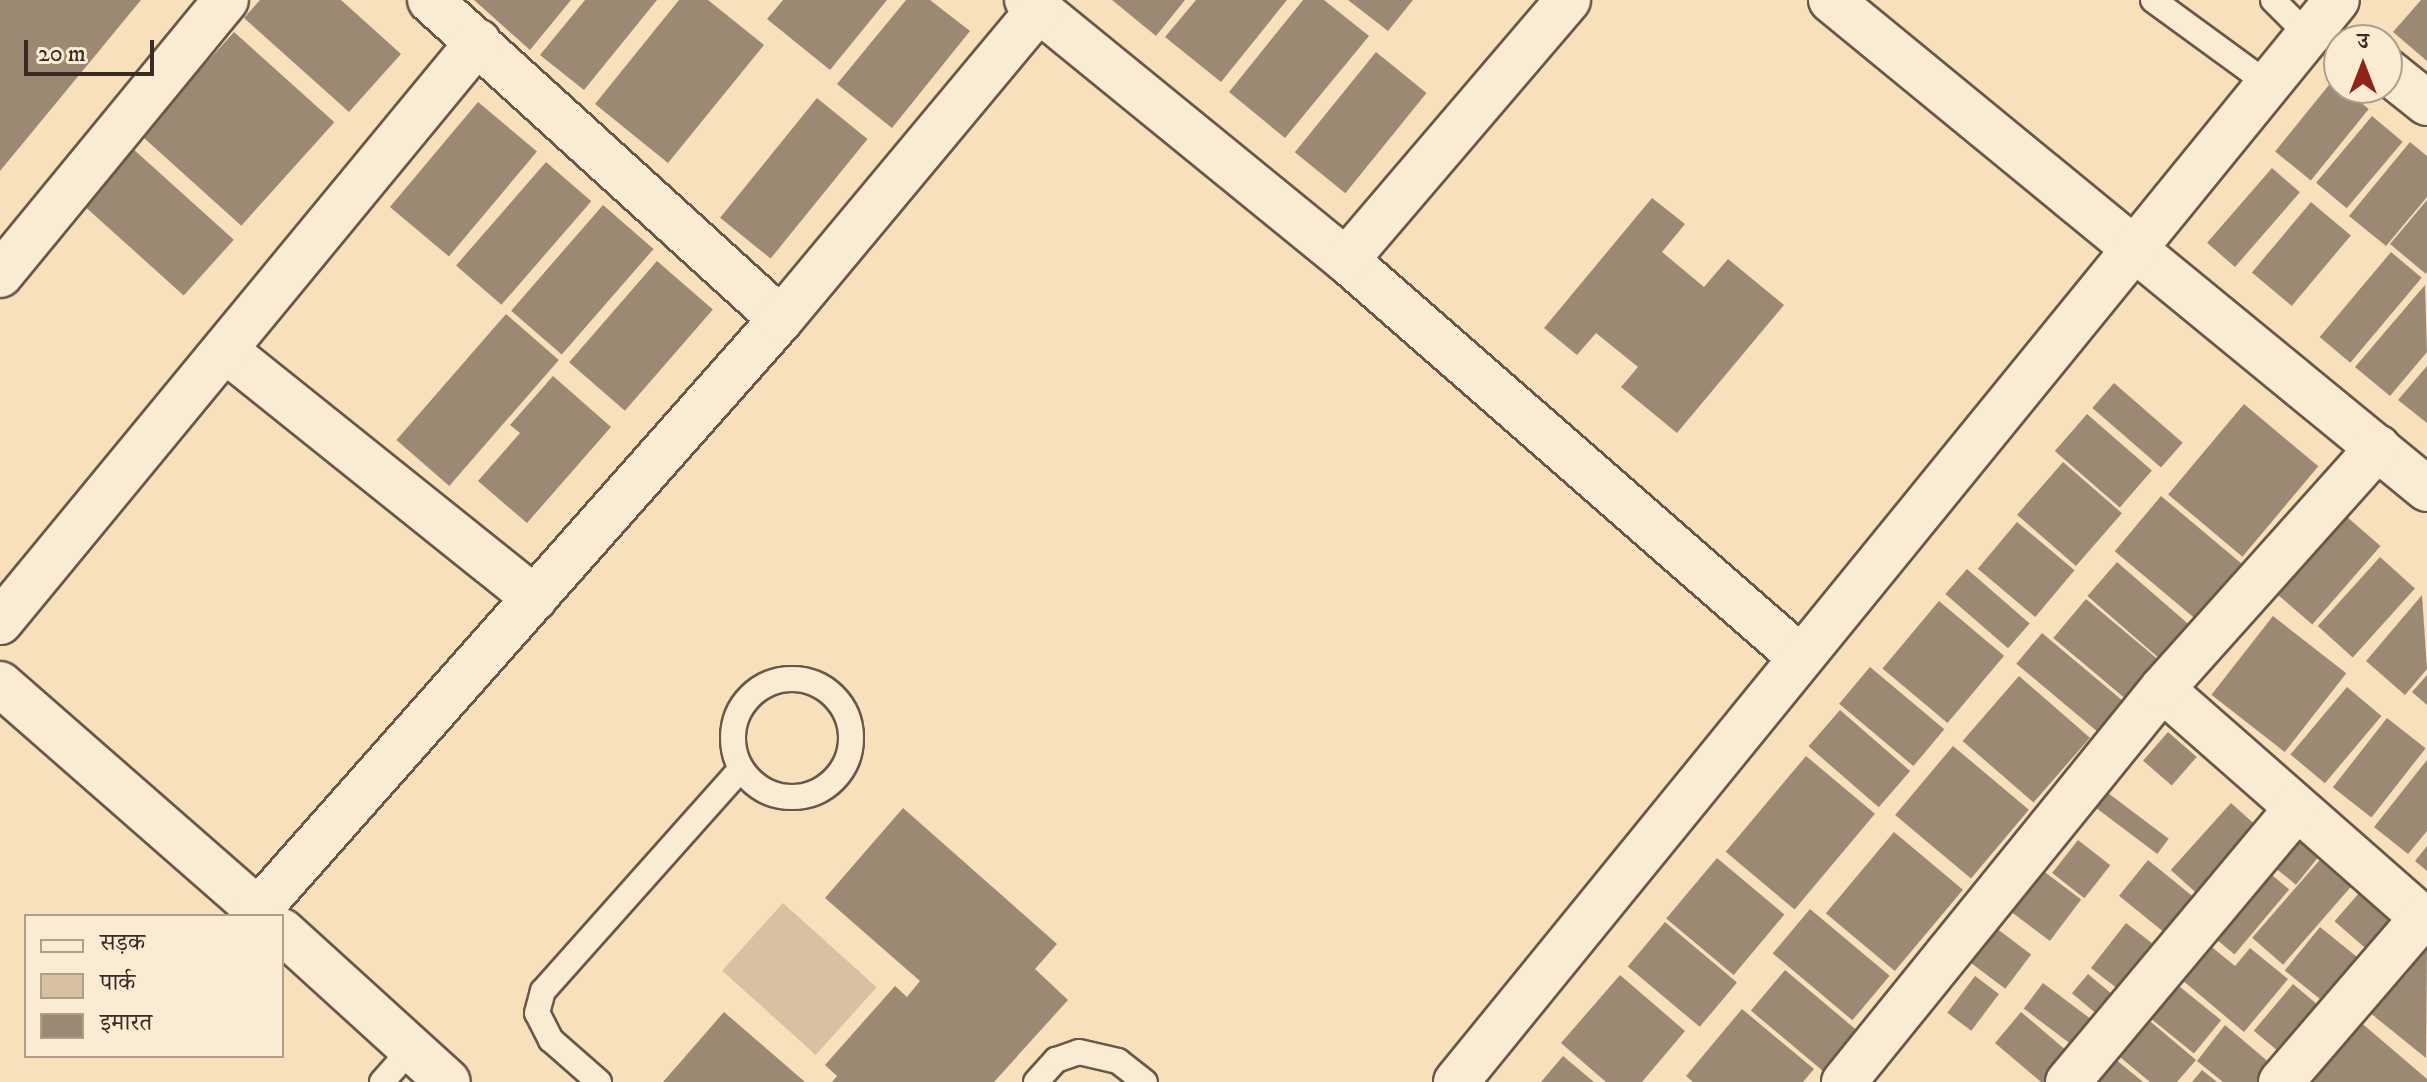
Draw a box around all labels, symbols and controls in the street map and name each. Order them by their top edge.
scale bar [28,24,158,74]
north arrow [2323,24,2403,104]
text: उ [2357,28,2369,55]
text: 20 m [38,39,86,69]
legend [24,914,284,1058]
text: सड़क [100,928,145,958]
text: पार्क [100,968,135,998]
text: इमारत [100,1008,152,1038]

